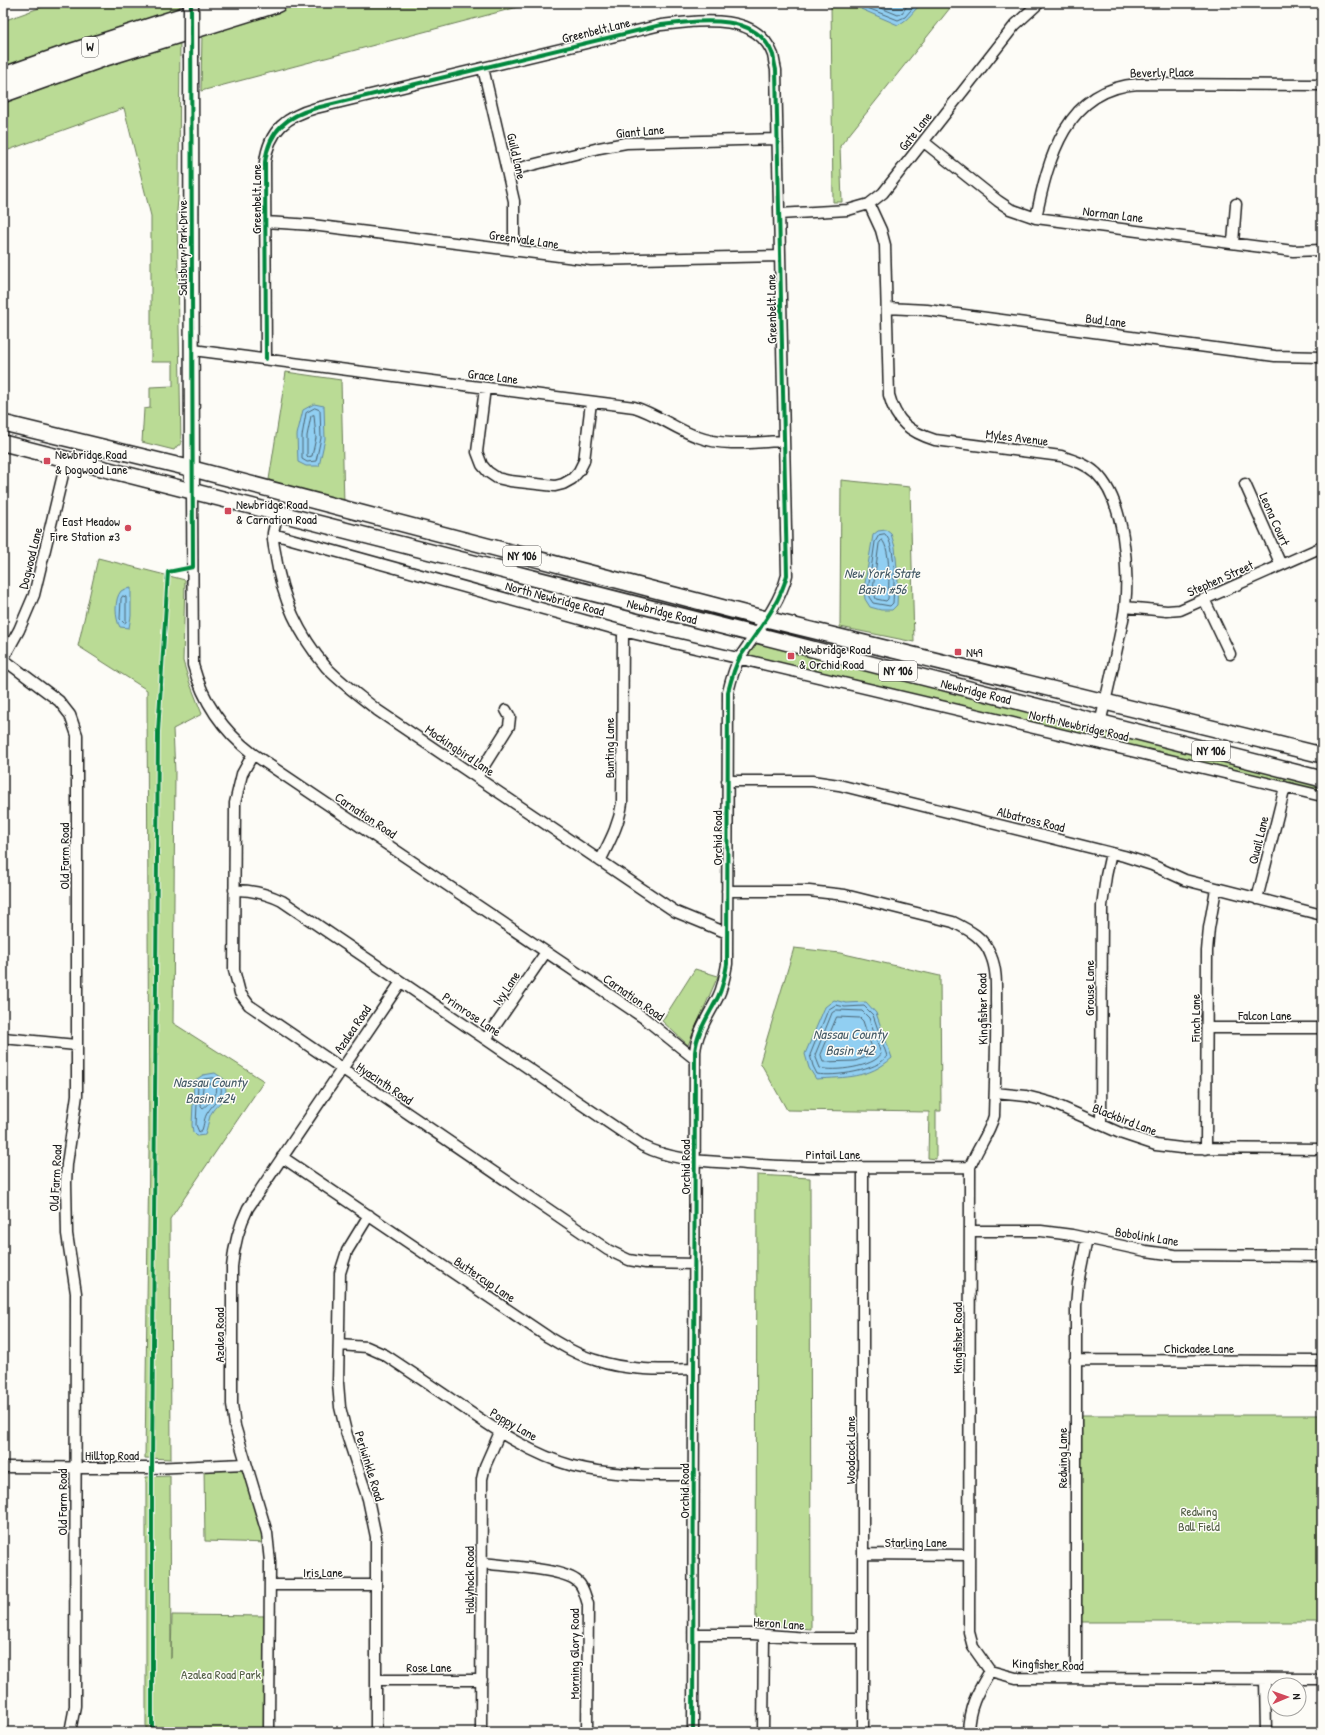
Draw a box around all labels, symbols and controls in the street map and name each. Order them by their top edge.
street label: Greenbelt Lane [560,13,632,47]
road number: W [82,37,98,57]
street label: Beverly Place [1130,62,1194,82]
street label: Gate Lane [894,108,936,154]
street label: Giant Lane [615,120,665,142]
street label: Guild Lane [503,131,531,181]
street label: Greenbelt Lane [247,164,265,234]
street label: Salisbury Park Drive [173,200,191,296]
street label: Norman Lane [1082,201,1144,227]
street label: Greenvale Lane [488,225,560,253]
street label: Greenbelt Lane [761,274,781,344]
street label: Bud Lane [1085,309,1127,331]
street label: Grace Lane [467,364,519,388]
street label: Myles Avenue [985,424,1049,450]
place label: Newbridge Road & Dogwood Lane [55,445,128,478]
marker: Newbridge Road & Dogwood Lane [42,456,52,466]
street label: Leona Court [1255,490,1295,549]
place label: Newbridge Road & Carnation Road [236,495,317,528]
marker: Newbridge Road & Carnation Road [223,506,233,516]
place label: East Meadow Fire Station #3 [49,512,120,545]
marker: East Meadow Fire Station #3 [123,523,133,533]
street label: Dogwood Lane [14,525,46,591]
road number: NY 106 [503,546,541,566]
street label: Stephen Street [1184,555,1257,601]
water label: New York State Basin #56 [844,563,921,598]
street label: North Newbridge Road [504,576,606,620]
street label: Newbridge Road [625,594,699,628]
place label: Newbridge Road & Orchid Road [799,640,871,673]
place label: N49 [966,643,983,661]
marker: N49 [953,647,963,657]
marker: Newbridge Road & Orchid Road [786,651,796,661]
road number: NY 106 [879,661,917,681]
street label: Newbridge Road [939,674,1013,708]
street label: North Newbridge Road [1027,705,1131,745]
street label: Bunting Lane [600,718,618,778]
street label: Mockingbird Lane [422,720,498,780]
road number: NY 106 [1192,741,1230,761]
street label: Carnation Road [332,788,400,842]
street label: Albatross Road [995,802,1067,836]
street label: Orchid Road [708,810,726,866]
street label: Quail Lane [1243,814,1273,866]
street label: Old Farm Road [55,823,73,889]
street label: Grouse Lane [1080,960,1098,1016]
street label: Ivy Lane [488,967,524,1009]
street label: Carnation Road [600,969,668,1025]
street label: Kingfisher Road [972,973,992,1045]
street label: Primrose Lane [439,988,505,1040]
street label: Finch Lane [1186,994,1204,1043]
street label: Azalea Road [329,1001,375,1057]
street label: Falcon Lane [1237,1006,1292,1024]
water label: Nassau County Basin #42 [813,1024,889,1059]
street label: Hyacinth Road [353,1057,417,1109]
water label: Nassau County Basin #24 [173,1072,249,1107]
street label: Blackbird Lane [1090,1098,1160,1140]
street label: Orchid Road [676,1139,694,1195]
street label: Old Farm Road [44,1144,66,1212]
street label: Pintail Lane [806,1145,860,1163]
street label: Bobolink Lane [1114,1222,1180,1250]
street label: Buttercup Lane [451,1252,519,1306]
street label: Kingfisher Road [948,1302,966,1374]
street label: Azalea Road [210,1307,228,1363]
street label: Chickadee Lane [1164,1339,1234,1357]
street label: Poppy Lane [487,1403,541,1445]
street label: Woodcock Lane [841,1416,859,1484]
street label: Redwing Lane [1053,1428,1071,1488]
street label: Periwinkle Road [351,1429,389,1503]
street label: Hilltop Road [85,1446,139,1464]
street label: Orchid Road [675,1463,693,1519]
street label: Old Farm Road [53,1469,71,1535]
park label: Redwing Ball Field [1178,1502,1220,1535]
street label: Starling Lane [885,1533,947,1551]
street label: Hollyhock Road [460,1546,478,1614]
street label: Iris Lane [303,1563,343,1581]
street label: Morning Glory Road [565,1608,583,1700]
street label: Heron Lane [753,1612,805,1634]
street label: Kingfisher Road [1012,1654,1084,1674]
street label: Rose Lane [406,1658,452,1676]
park label: Azalea Road Park [181,1665,261,1683]
north arrow [1267,1677,1307,1717]
text: N [1290,1693,1304,1700]

